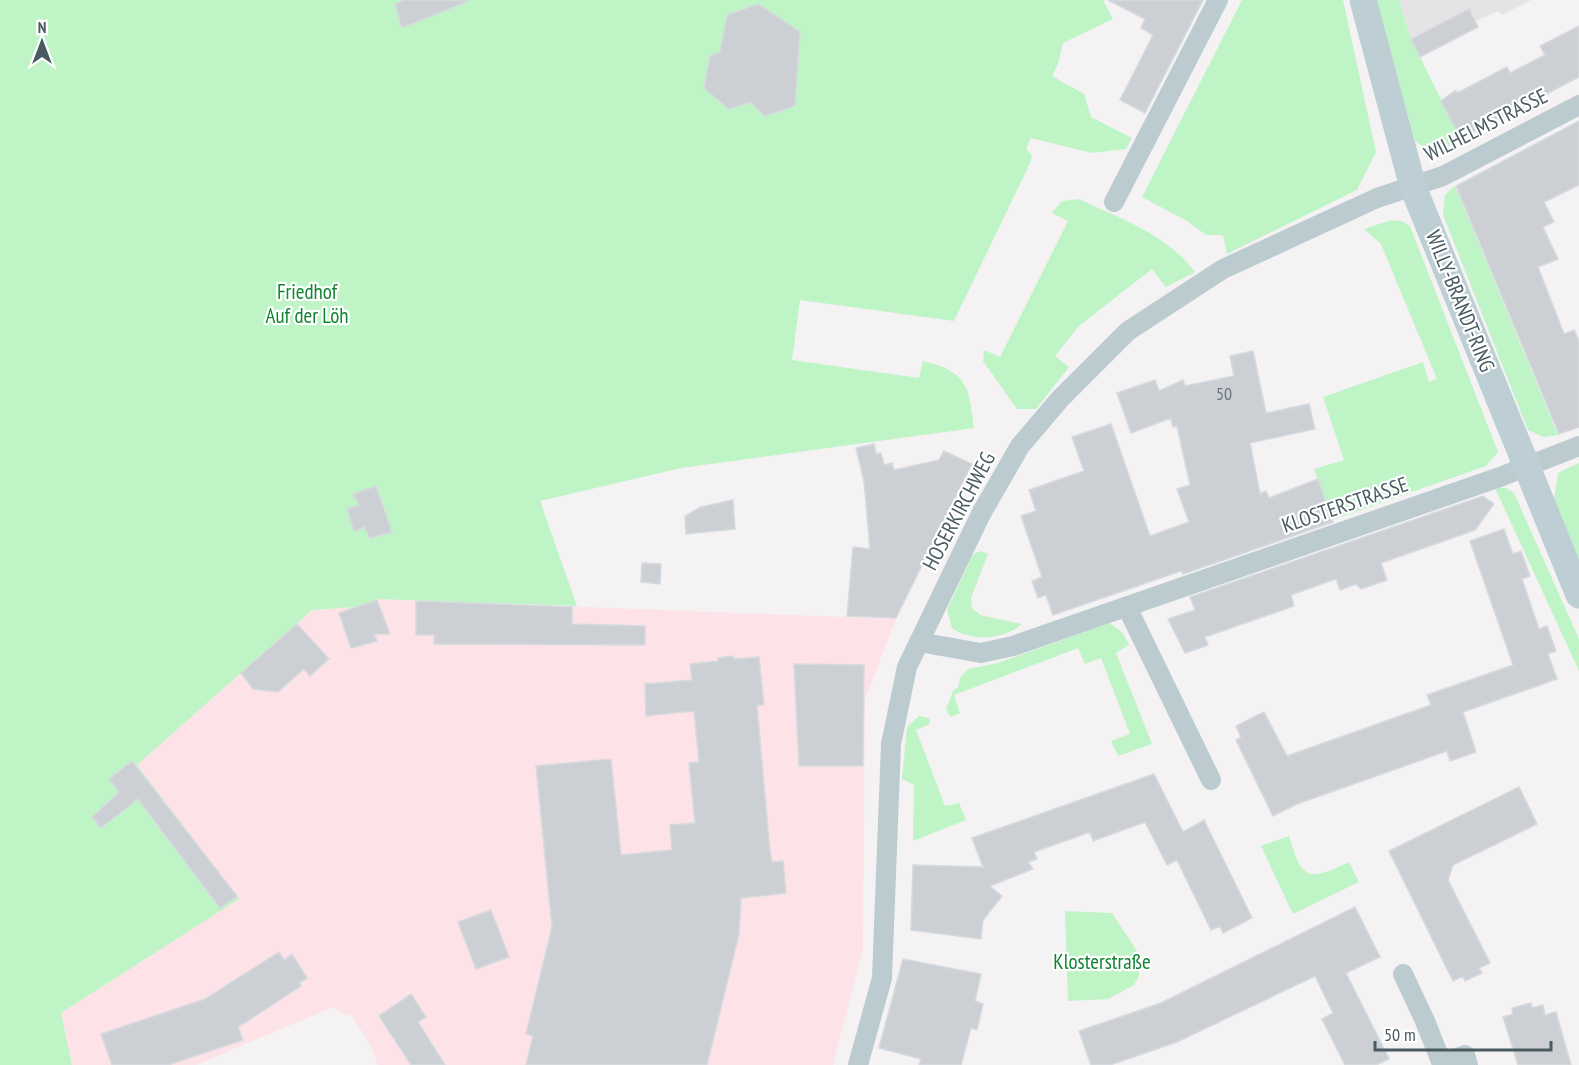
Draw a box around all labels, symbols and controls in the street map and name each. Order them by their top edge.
north arrow [12,12,72,72]
text: N [38,17,46,37]
street label: WILHELMSTRASSE [1420,82,1552,167]
street label: WILLY-BRANDT-RING [1420,226,1501,375]
park label: Friedhof Auf der Löh [266,278,348,329]
house number: 50 [1216,382,1232,405]
street label: HOSERKIRCHWEG [916,447,1001,574]
street label: KLOSTERSTRASSE [1278,470,1412,539]
park label: Klosterstraße [1053,948,1151,975]
scale bar [1375,1014,1550,1052]
text: 50 m [1384,1023,1416,1046]

